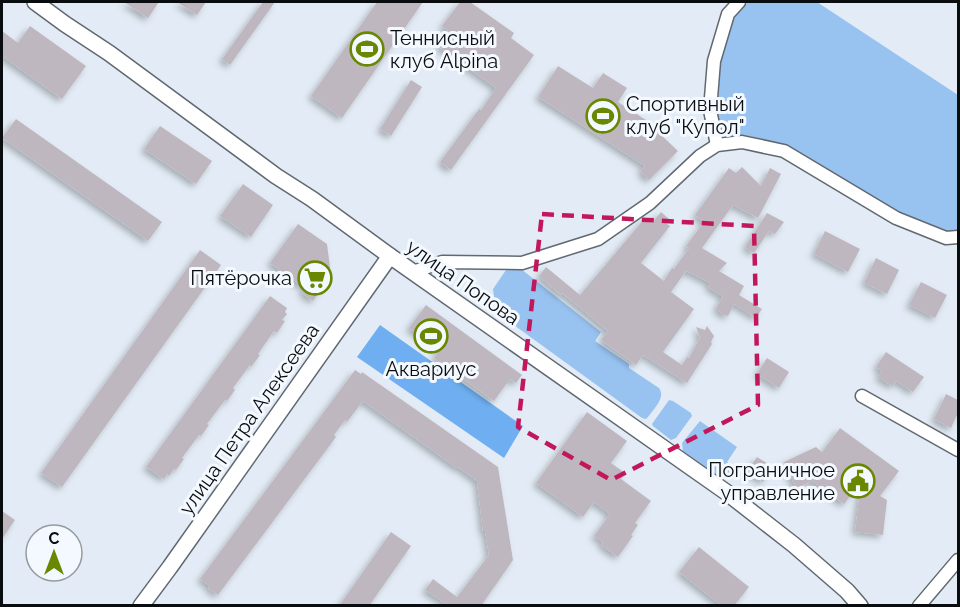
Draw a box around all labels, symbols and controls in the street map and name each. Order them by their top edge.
place label: Теннисный клуб Alpina [390,26,498,73]
sports icon: Теннисный клуб Alpina [349,31,385,67]
place label: Спортивный клуб "Купол" [626,92,745,139]
sports icon: Спортивный клуб "Купол" [585,98,621,134]
street label: улица Попова [402,234,524,330]
supermarket icon: Пятёрочка [297,260,333,296]
place label: Пятёрочка [190,266,292,290]
sports icon: Аквариус [413,318,449,354]
street label: улица Петра Алексеева [174,319,324,519]
place label: Аквариус [385,357,477,381]
place label: Пограничное управление [708,458,835,505]
public building icon: Пограничное управление [840,463,876,499]
north arrow [24,523,84,583]
text: С [49,529,60,548]

